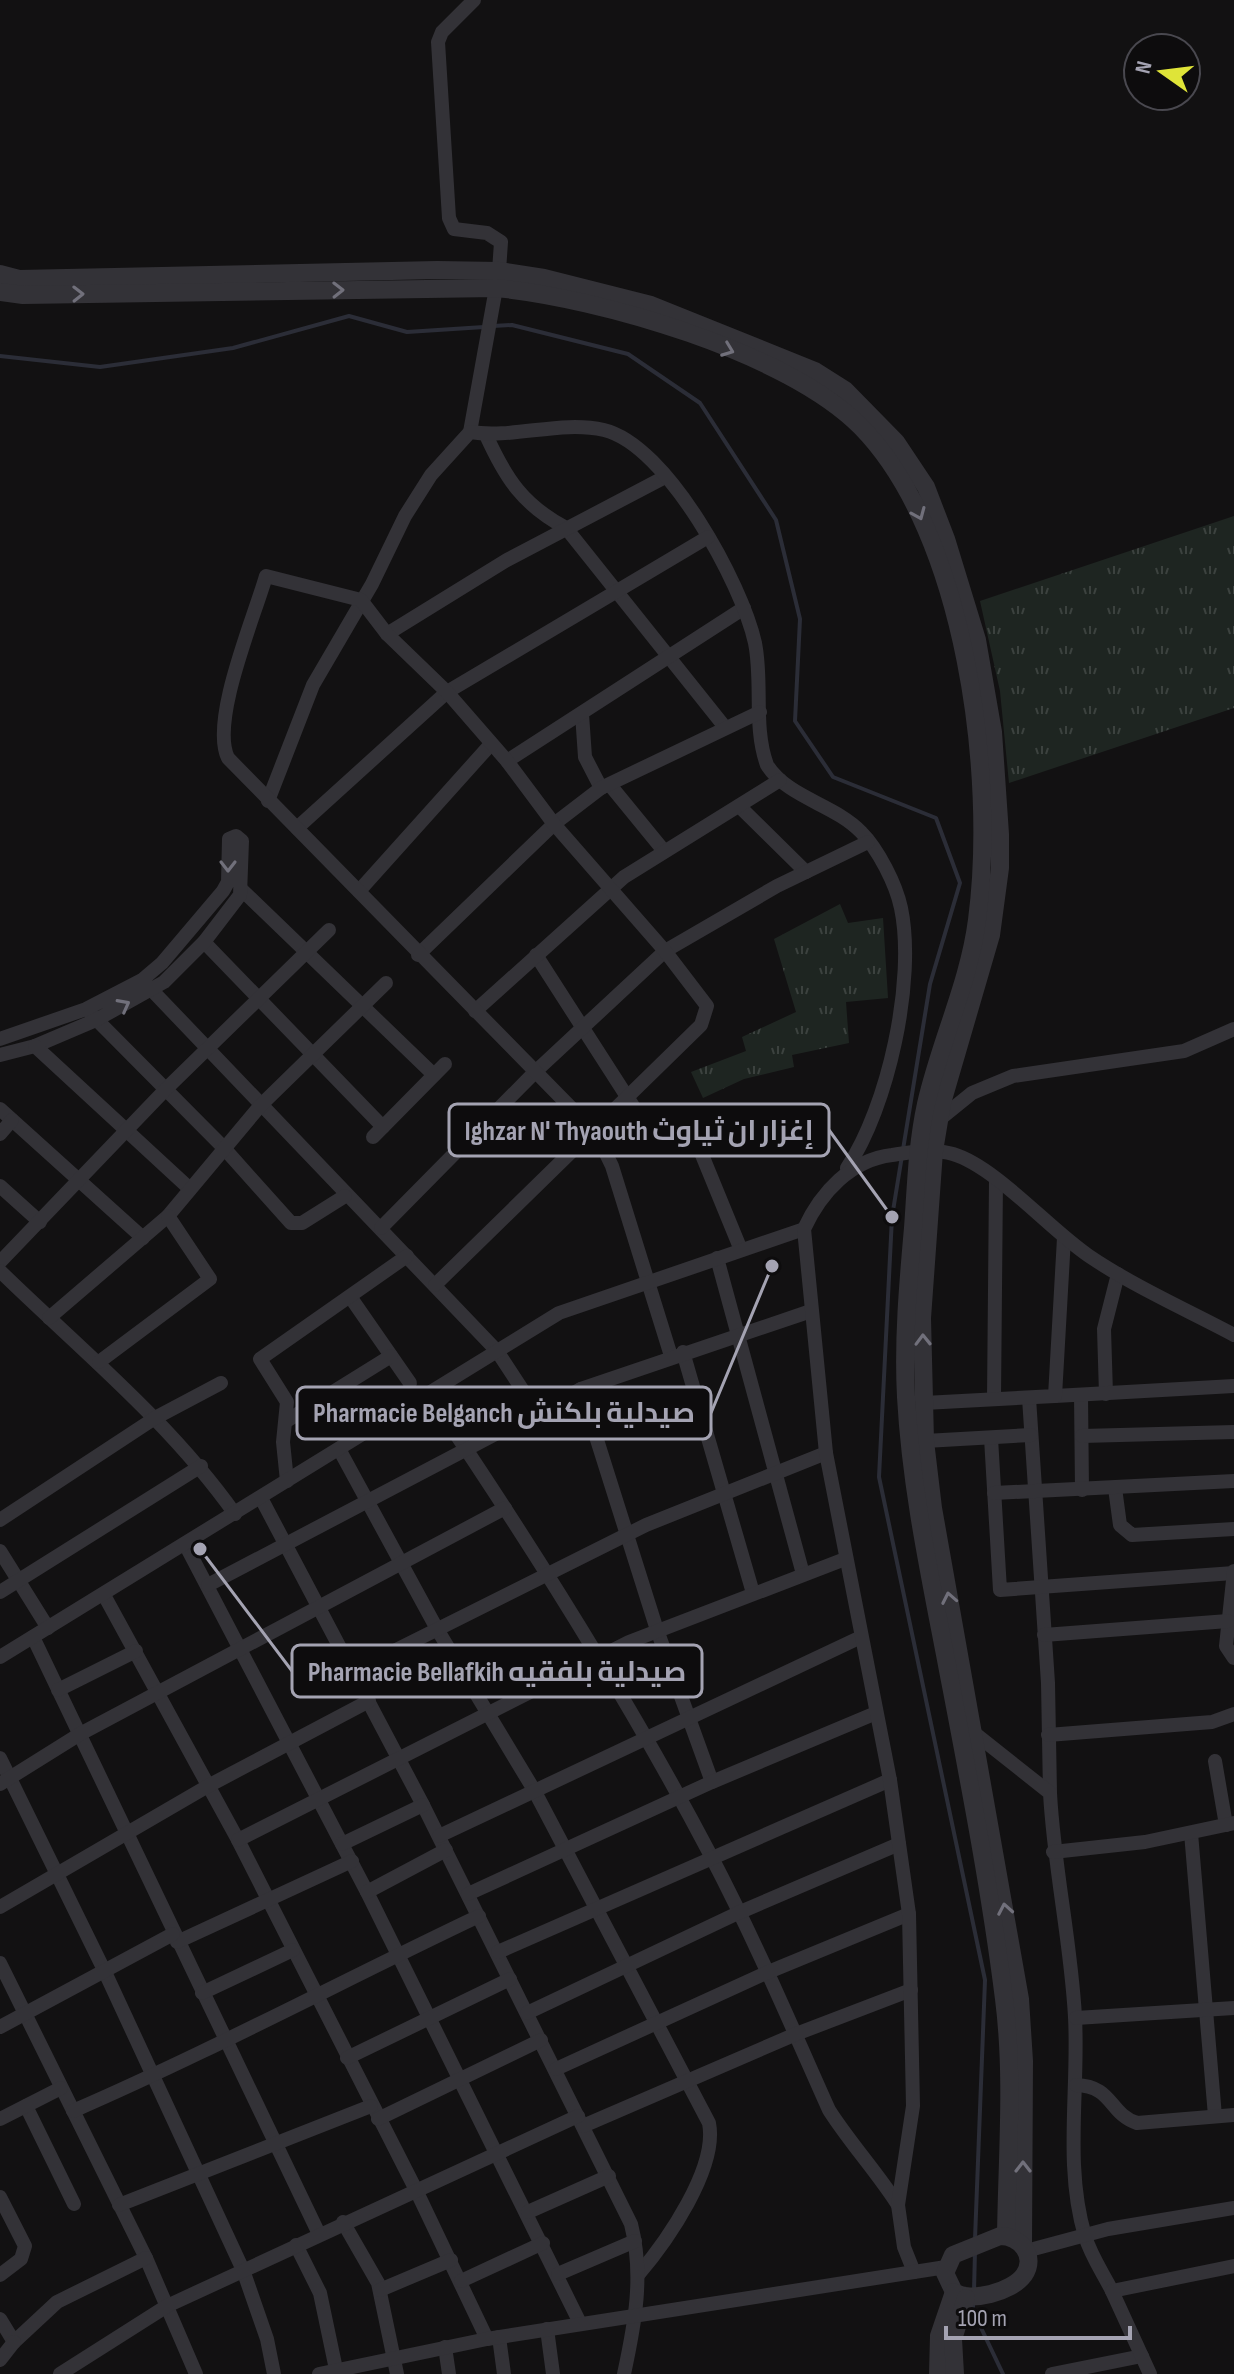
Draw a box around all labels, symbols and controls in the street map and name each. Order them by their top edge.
north arrow [1122,32,1202,112]
text: N [1130,59,1159,76]
one-way arrow [332,281,345,299]
one-way arrow [72,285,85,303]
one-way arrow [720,340,734,357]
one-way arrow [909,506,925,521]
one-way arrow [219,860,237,873]
one-way arrow [115,999,130,1015]
callout: Ighzar N' Thyaouth إغزار ان ثياوث [449,1104,829,1156]
text: Ighzar N' Thyaouth إغزار ان ثياوث [465,1115,813,1149]
one-way arrow [914,1333,931,1346]
callout: Pharmacie Belganch صيدلية بلكنش [297,1387,711,1439]
text: Pharmacie Belganch صيدلية بلكنش [313,1397,695,1430]
one-way arrow [942,1591,959,1604]
callout: Pharmacie Bellafkih صيدلية بلفقيه [292,1645,702,1697]
text: Pharmacie Bellafkih صيدلية بلفقيه [308,1656,686,1689]
one-way arrow [997,1902,1014,1915]
one-way arrow [1014,2160,1032,2173]
scale bar [946,2290,1130,2340]
text: 100 m [958,2304,1007,2333]

